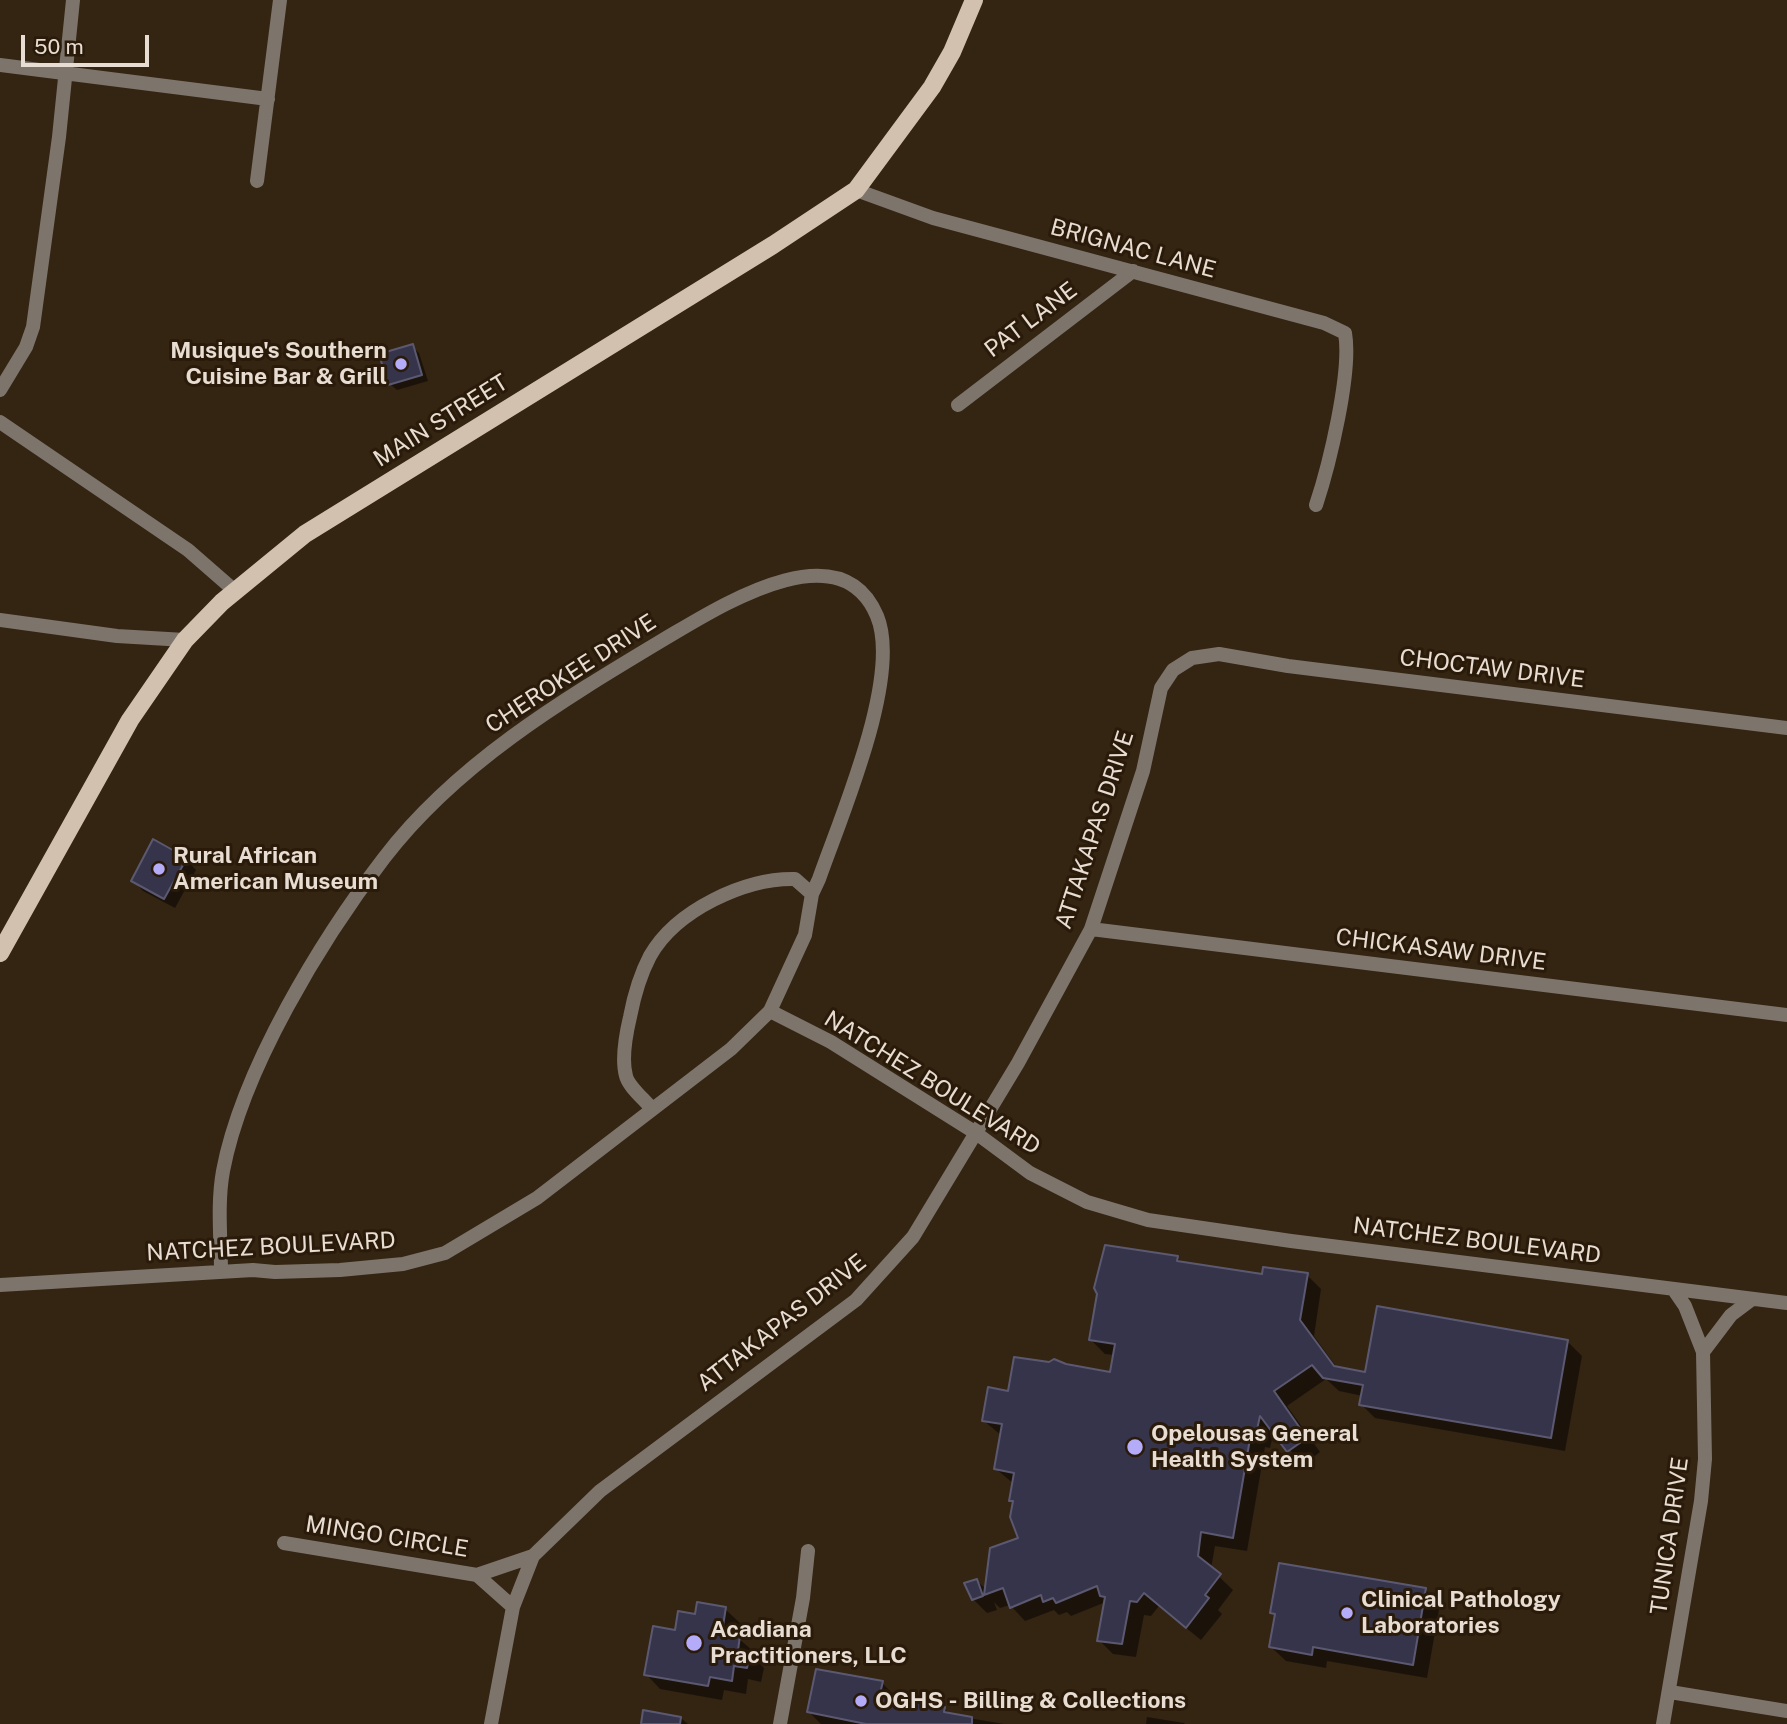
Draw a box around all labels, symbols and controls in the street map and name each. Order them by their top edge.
scale bar [24,21,152,65]
text: 50 m [34,34,84,59]
street label: BRIGNAC LANE [1047,214,1219,284]
street label: PAT LANE [979,276,1083,364]
place label: Musique's Southern Cuisine Bar & Grill [170,337,387,391]
marker: Musique's Southern Cuisine Bar & Grill [393,356,409,372]
street label: MAIN STREET [369,369,513,473]
street label: CHEROKEE DRIVE [481,609,661,739]
street label: CHOCTAW DRIVE [1398,644,1586,694]
street label: ATTAKAPAS DRIVE [1050,727,1140,933]
place label: Rural African American Museum [173,842,378,896]
marker: Rural African American Museum [151,861,167,877]
street label: CHICKASAW DRIVE [1334,923,1548,977]
street label: NATCHEZ BOULEVARD [819,1005,1045,1161]
street label: NATCHEZ BOULEVARD [1352,1212,1602,1270]
street label: NATCHEZ BOULEVARD [146,1227,396,1267]
street label: ATTAKAPAS DRIVE [692,1248,872,1398]
place label: Opelousas General Health System [1151,1420,1359,1474]
marker: Opelousas General Health System [1125,1437,1145,1457]
street label: TUNICA DRIVE [1645,1455,1695,1617]
street label: MINGO CIRCLE [304,1510,470,1564]
place label: Clinical Pathology Laboratories [1361,1586,1561,1640]
marker: Clinical Pathology Laboratories [1339,1605,1355,1621]
place label: Acadiana Practitioners, LLC [710,1616,907,1670]
marker: Acadiana Practitioners, LLC [684,1633,704,1653]
place label: OGHS - Billing & Collections [875,1687,1186,1715]
marker: OGHS - Billing & Collections [853,1693,869,1709]

